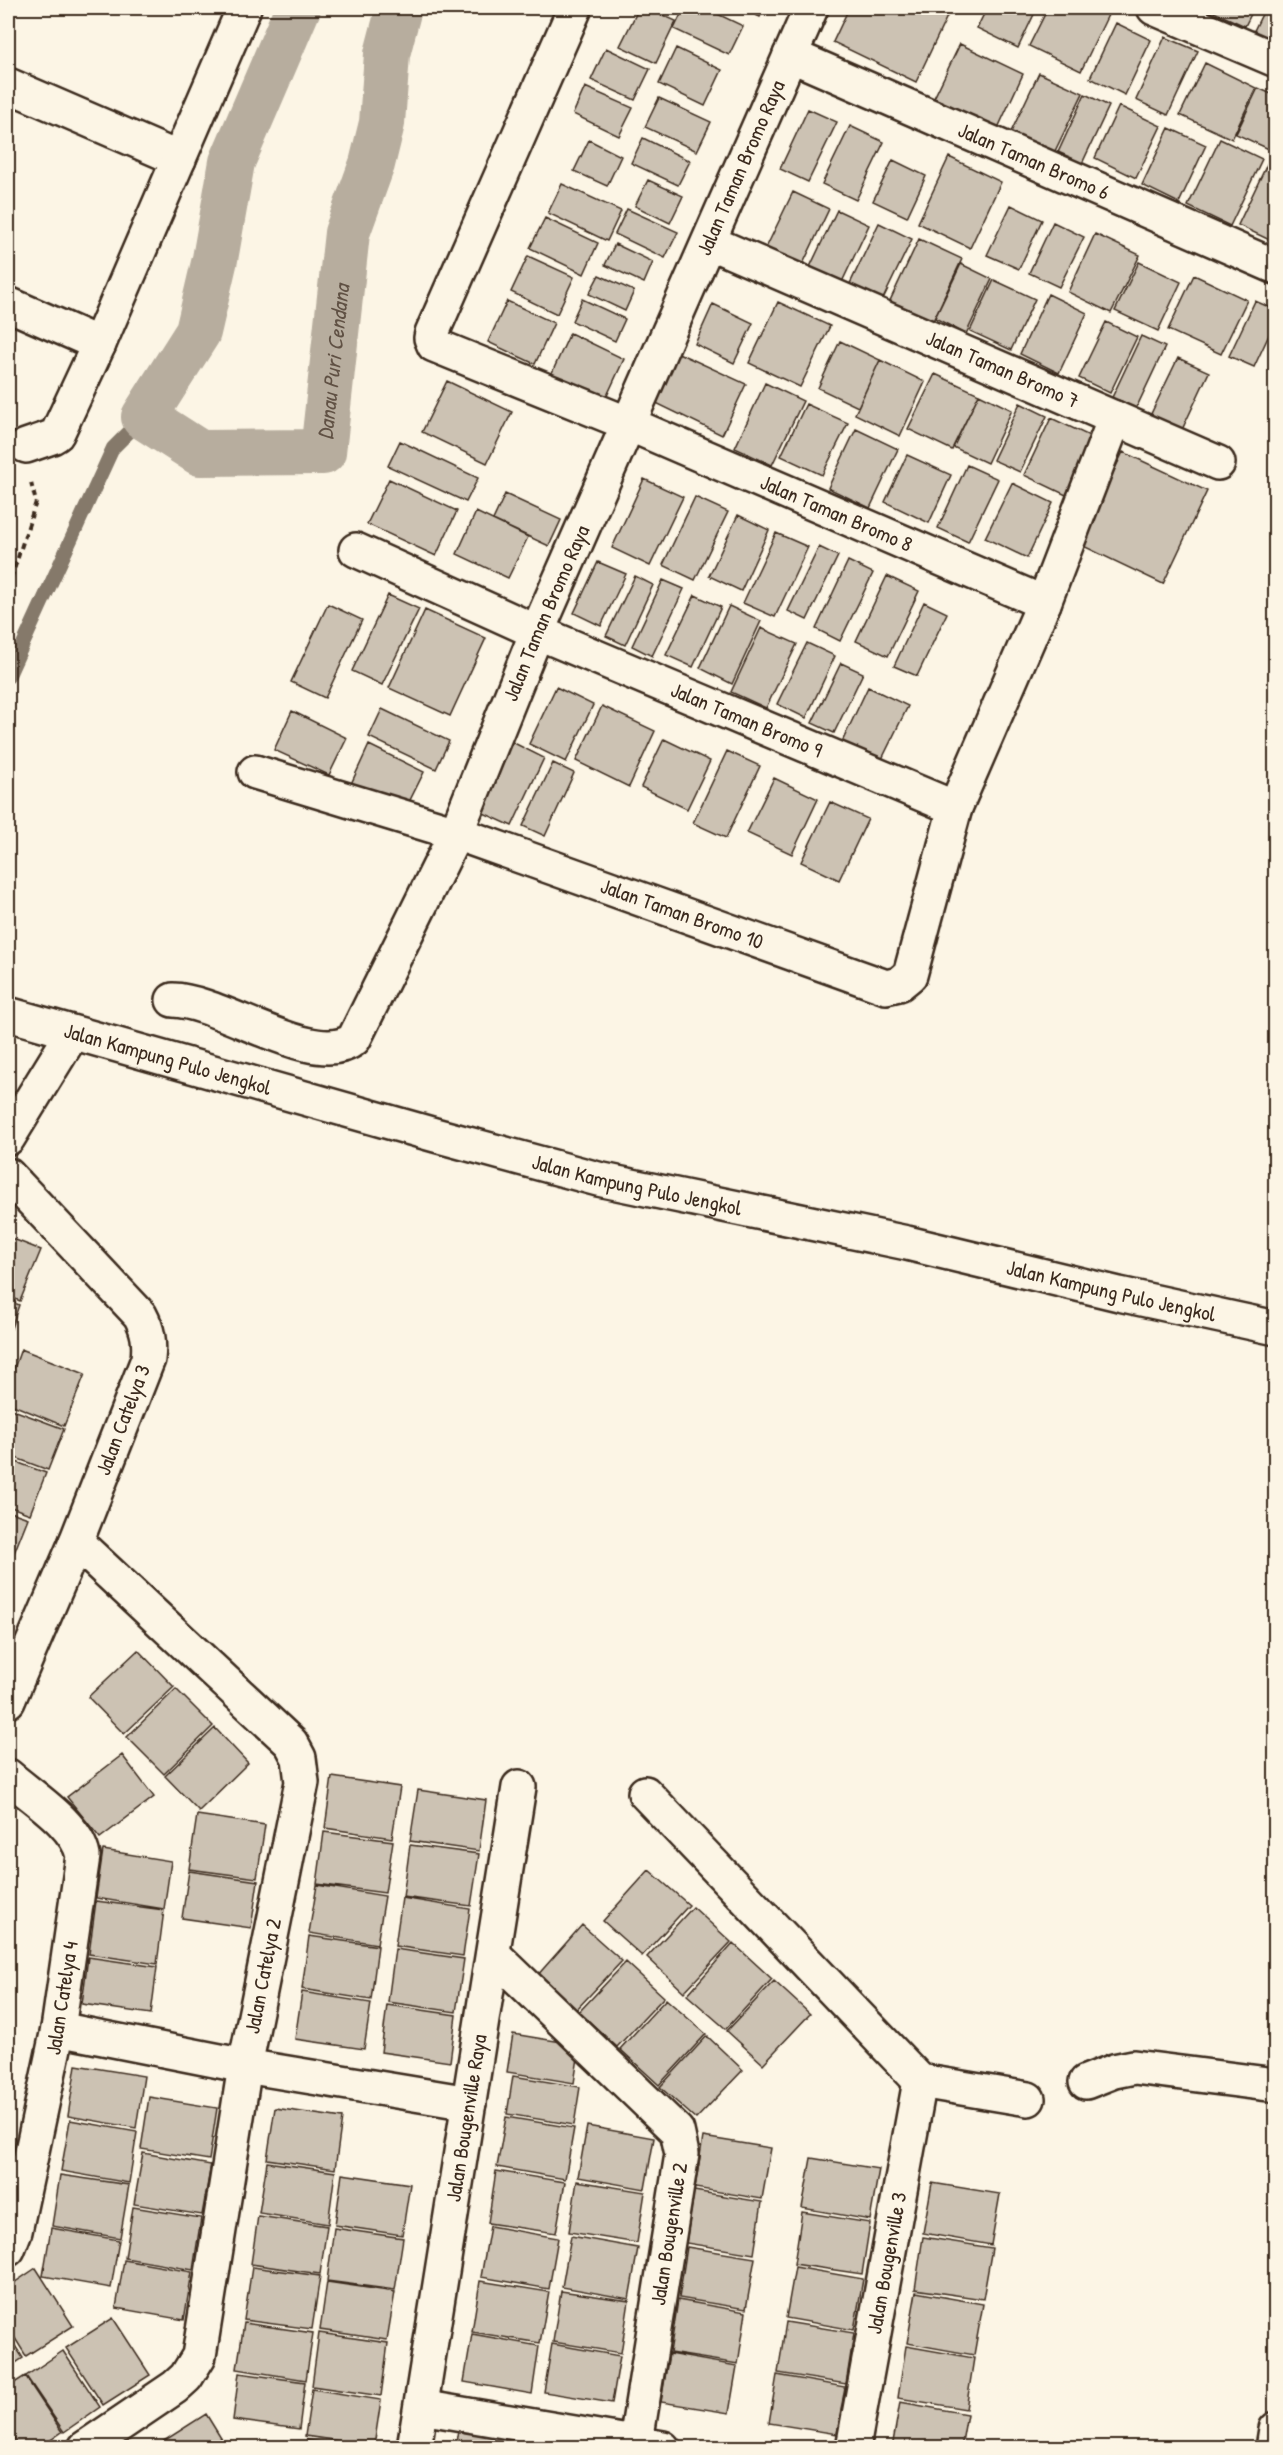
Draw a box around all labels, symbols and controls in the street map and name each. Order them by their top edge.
street label: Jalan Taman Bromo Raya [689,75,792,260]
street label: Jalan Taman Bromo 6 [954,115,1114,207]
water label: Danau Puri Cendana [309,280,357,441]
street label: Jalan Taman Bromo 7 [922,323,1084,415]
street label: Jalan Taman Bromo 8 [756,467,917,559]
street label: Jalan Taman Bromo Raya [496,520,596,705]
street label: Jalan Taman Bromo 9 [667,675,827,765]
street label: Jalan Taman Bromo 10 [597,871,767,956]
street label: Jalan Kampung Pulo Jengkol [61,1016,275,1102]
street label: Jalan Kampung Pulo Jengkol [529,1147,745,1222]
street label: Jalan Kampung Pulo Jengkol [1004,1252,1219,1329]
street label: Jalan Catelya 3 [88,1360,157,1479]
street label: Jalan Catelya 2 [237,1916,288,2036]
street label: Jalan Catelya 4 [38,1939,85,2057]
street label: Jalan Bougenville Raya [438,2032,494,2204]
street label: Jalan Bougenville 2 [643,2160,694,2307]
street label: Jalan Bougenville 3 [859,2190,913,2336]

